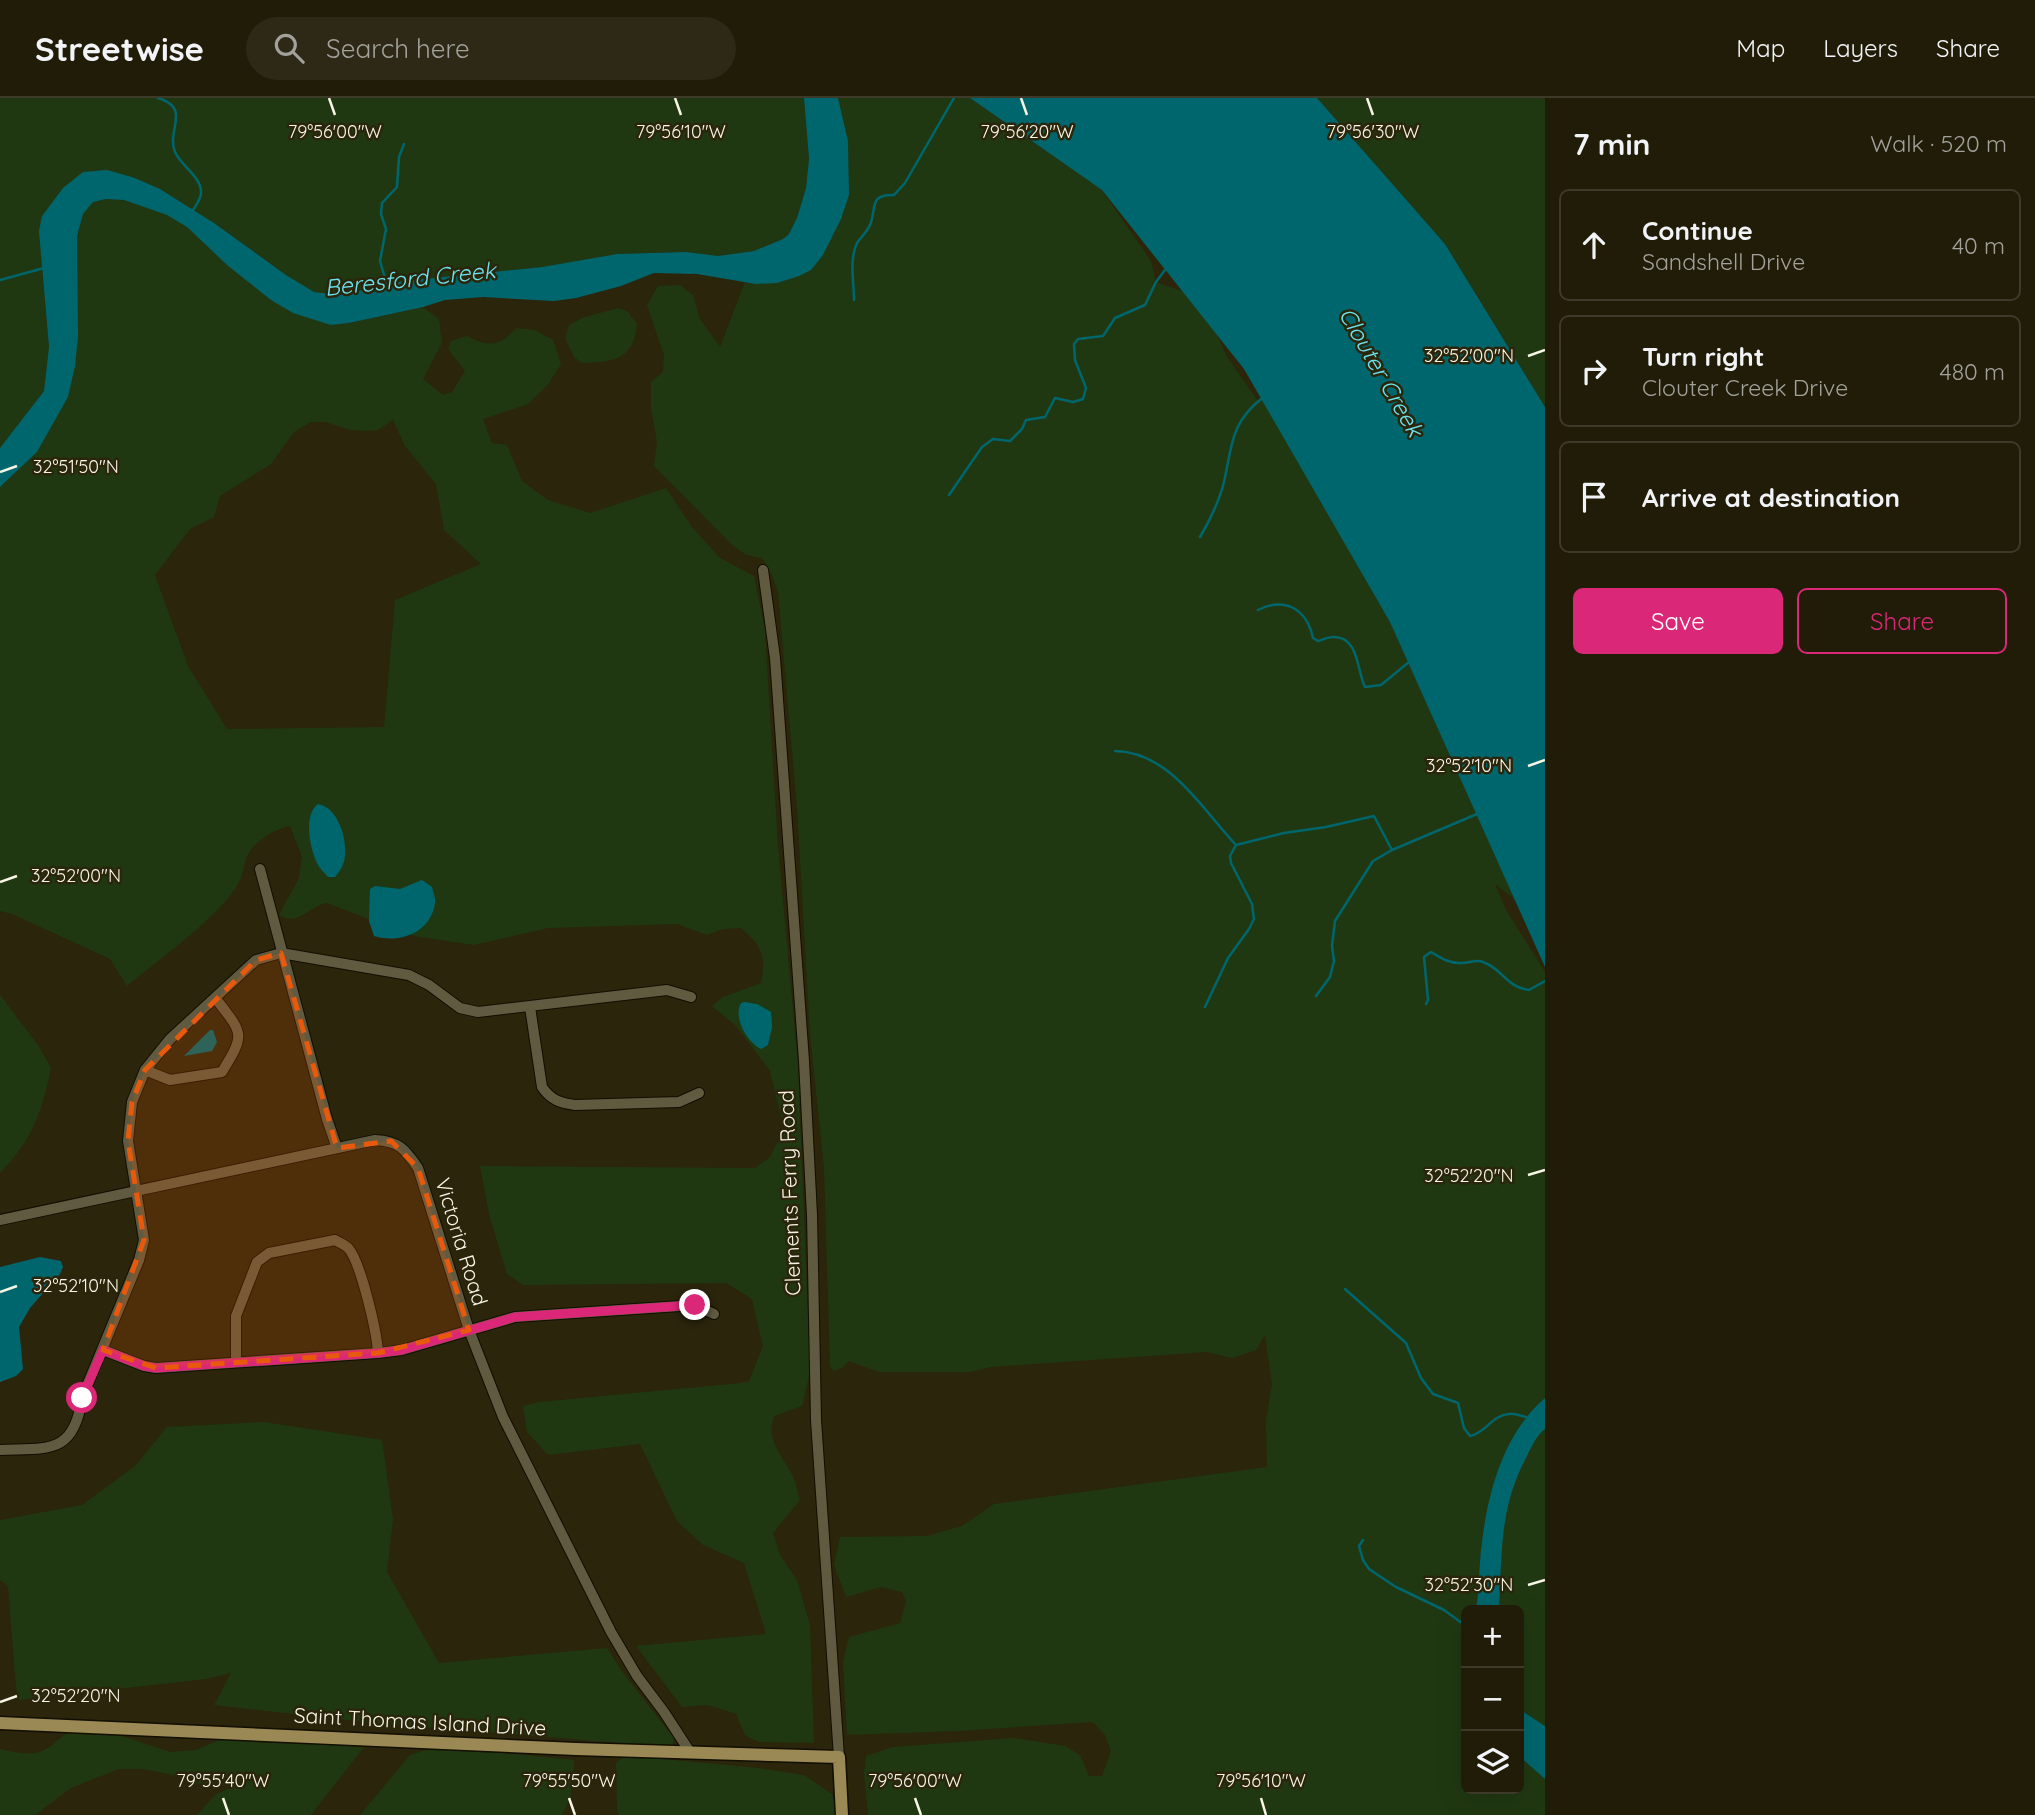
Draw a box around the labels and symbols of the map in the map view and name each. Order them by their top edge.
text: 79°56'00"W [288,120,382,143]
text: 79°56'10"W [636,120,726,143]
text: 79°56'20"W [980,120,1074,143]
text: 79°56'30"W [1327,120,1419,143]
water label: Beresford Creek [323,255,498,302]
water label: Clouter Creek [1333,302,1431,443]
text: 32°52'00"N [1424,344,1514,367]
text: 32°51'50"N [33,455,119,478]
text: 32°52'10"N [1426,754,1512,777]
text: 32°52'00"N [31,864,121,887]
street label: Clements Ferry Road [772,1090,806,1296]
text: 32°52'20"N [1424,1164,1514,1187]
street label: Victoria Road [430,1175,494,1309]
text: 32°52'10"N [33,1274,119,1297]
route end [679,1289,710,1320]
route start [66,1382,97,1413]
text: 32°52'30"N [1425,1573,1513,1596]
text: 32°52'20"N [31,1684,121,1707]
street label: Saint Thomas Island Drive [293,1701,547,1741]
text: 79°55'40"W [177,1769,269,1792]
text: 79°55'50"W [522,1769,616,1792]
text: 79°56'00"W [868,1769,962,1792]
text: 79°56'10"W [1216,1769,1306,1792]

